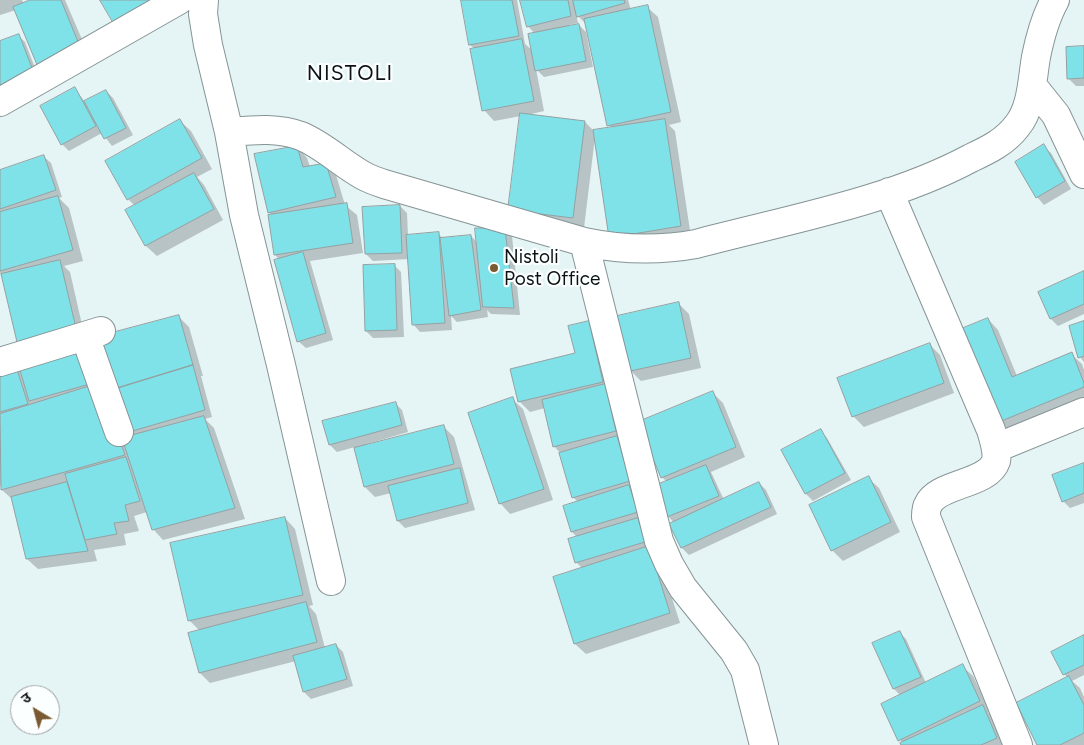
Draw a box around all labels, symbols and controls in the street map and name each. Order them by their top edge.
district label: NISTOLI [306,61,394,87]
place label: Nistoli Post Office [504,246,600,290]
marker: Nistoli Post Office [488,262,500,274]
north arrow [10,685,60,735]
text: उ [18,689,35,708]

